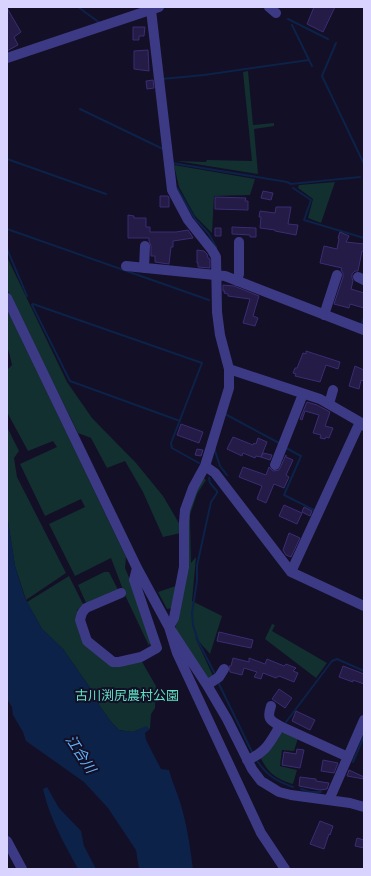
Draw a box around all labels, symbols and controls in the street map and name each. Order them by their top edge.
park label: 古川渕尻農村公園 [75,688,179,703]
water label: 江合川 [62,732,100,778]

